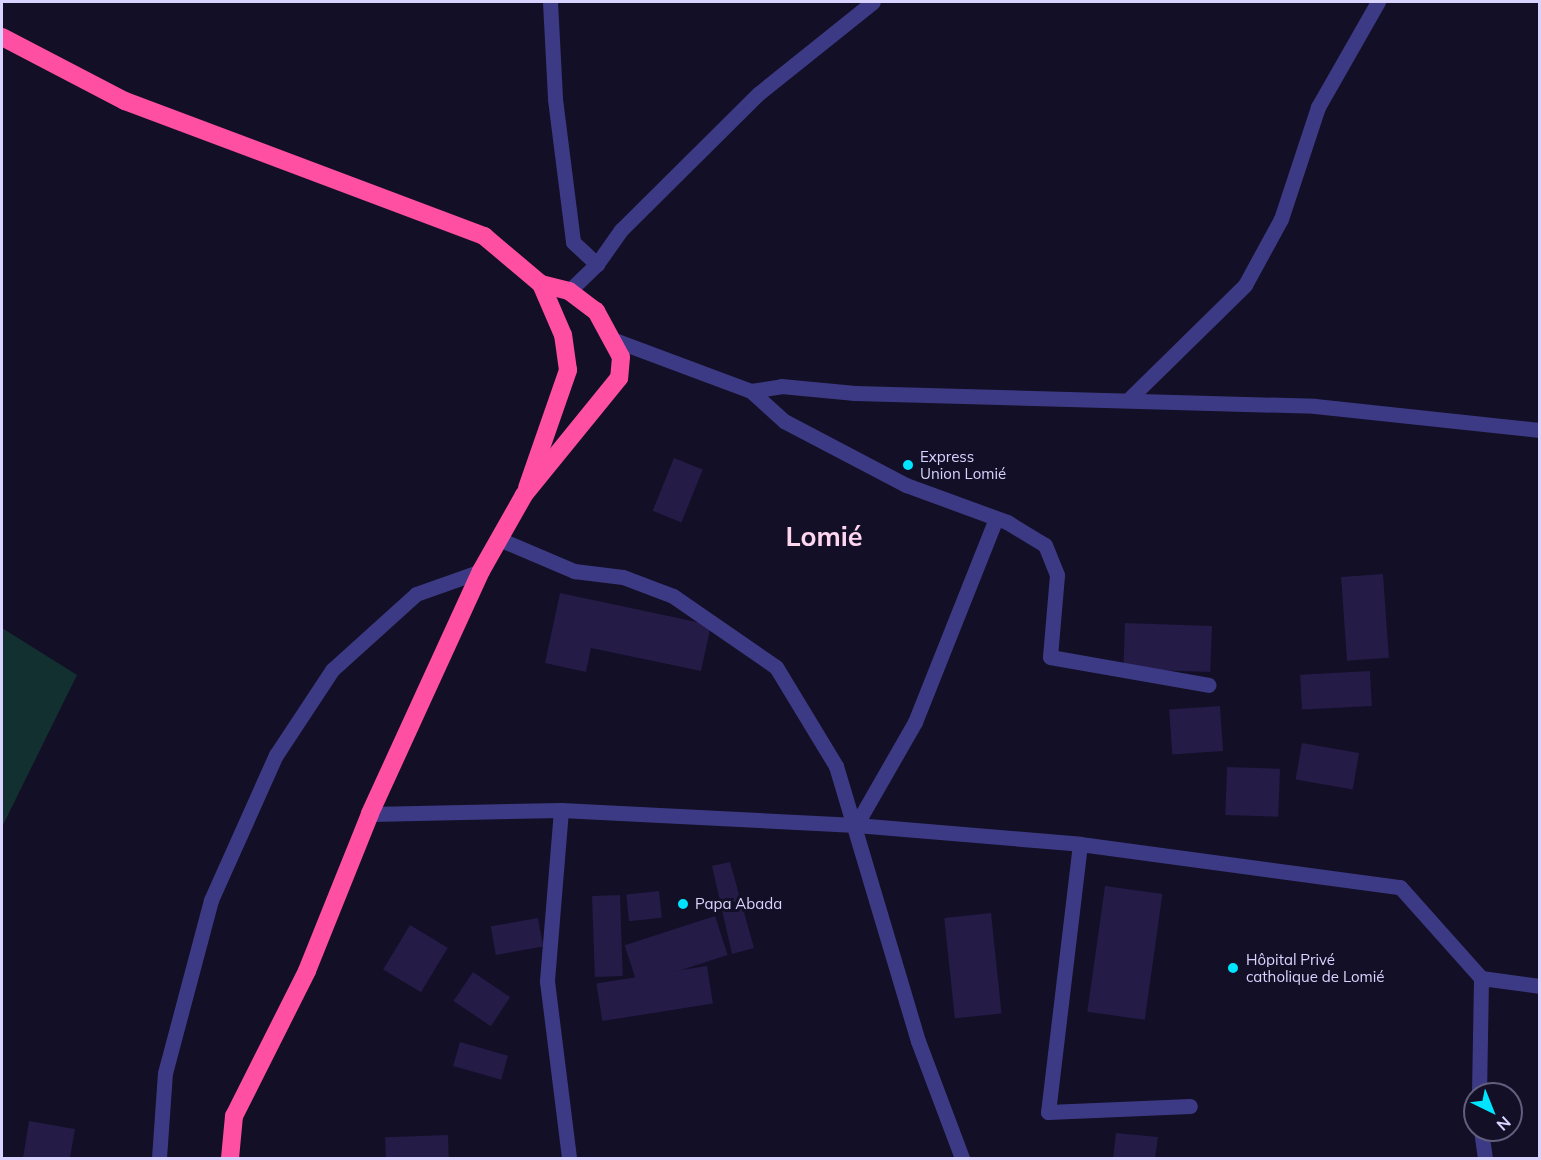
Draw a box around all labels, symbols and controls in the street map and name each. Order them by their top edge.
place label: Express Union Lomié [920,447,1006,482]
marker: Express Union Lomié [901,458,915,472]
district label: Lomié [785,521,863,553]
place label: Papa Abada [695,895,782,913]
marker: Papa Abada [676,897,690,911]
place label: Hôpital Privé catholique de Lomié [1246,950,1384,985]
marker: Hôpital Privé catholique de Lomié [1224,959,1242,977]
north arrow [1463,1082,1523,1142]
text: N [1493,1112,1515,1135]

